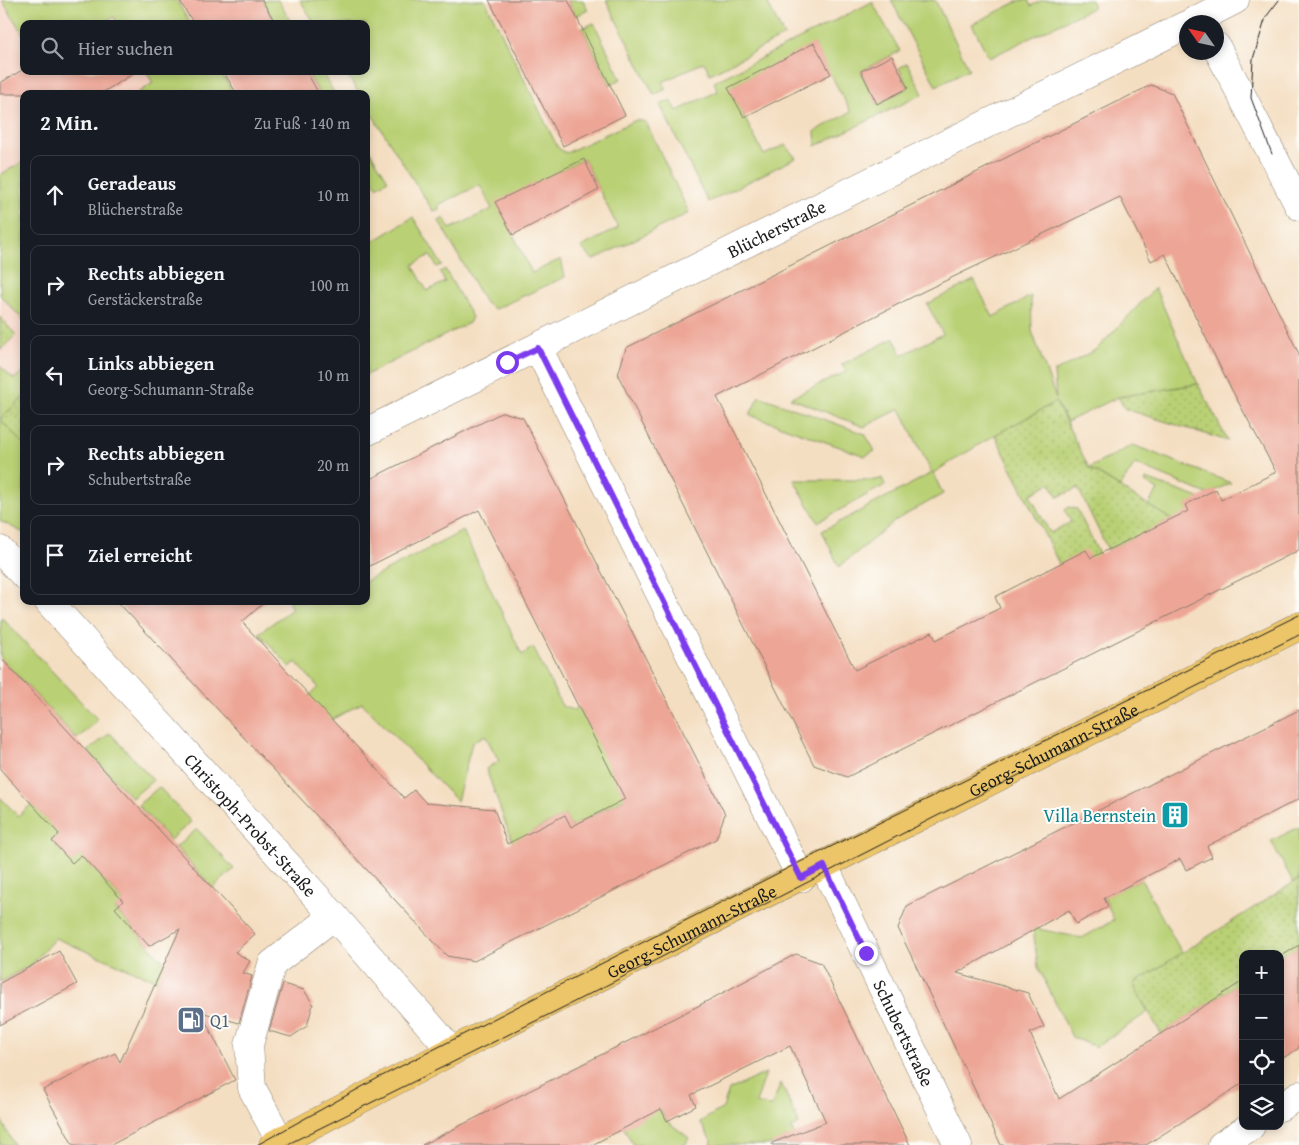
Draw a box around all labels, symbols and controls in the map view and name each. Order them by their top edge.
north arrow [1179,15,1224,60]
search box [20,20,370,75]
icon: search [38,34,66,62]
text: Hier suchen [78,34,173,62]
text: 2 Min. [40,107,98,138]
text: Zu Fuß · 140 m [254,111,350,135]
text: Geradeaus [88,169,176,197]
icon: ahead [41,181,69,209]
text: 10 m [317,183,349,207]
street label: Blücherstraße [722,192,830,264]
text: Blücherstraße [88,197,183,221]
text: Rechts abbiegen [88,259,225,287]
icon: right [41,271,69,299]
text: 100 m [309,273,349,297]
text: Gerstäckerstraße [88,287,203,311]
text: Links abbiegen [88,349,214,377]
route start [496,351,519,374]
icon: left [41,361,69,389]
text: 10 m [317,363,349,387]
text: Georg-Schumann-Straße [88,377,254,401]
text: Rechts abbiegen [88,439,225,467]
icon: right [41,451,69,479]
text: 20 m [317,453,349,477]
text: Schubertstraße [88,467,191,491]
icon: arrive [41,541,69,569]
text: Ziel erreicht [88,541,192,569]
street label: Georg-Schumann-Straße [964,695,1143,803]
street label: Christoph-Probst-Straße [178,747,324,903]
building icon: Villa Bernstein [1160,800,1190,830]
place label: Villa Bernstein [1043,802,1156,829]
street label: Georg-Schumann-Straße [602,877,781,985]
route end [855,942,878,965]
map controls [1239,950,1284,1130]
button: + [1239,950,1284,995]
street label: Schubertstraße [867,975,941,1091]
button: − [1239,995,1284,1040]
fuel station icon: Q1 [176,1005,206,1035]
place label: Q1 [210,1007,230,1034]
button: locate [1239,1040,1284,1085]
button: layers [1239,1085,1284,1130]

